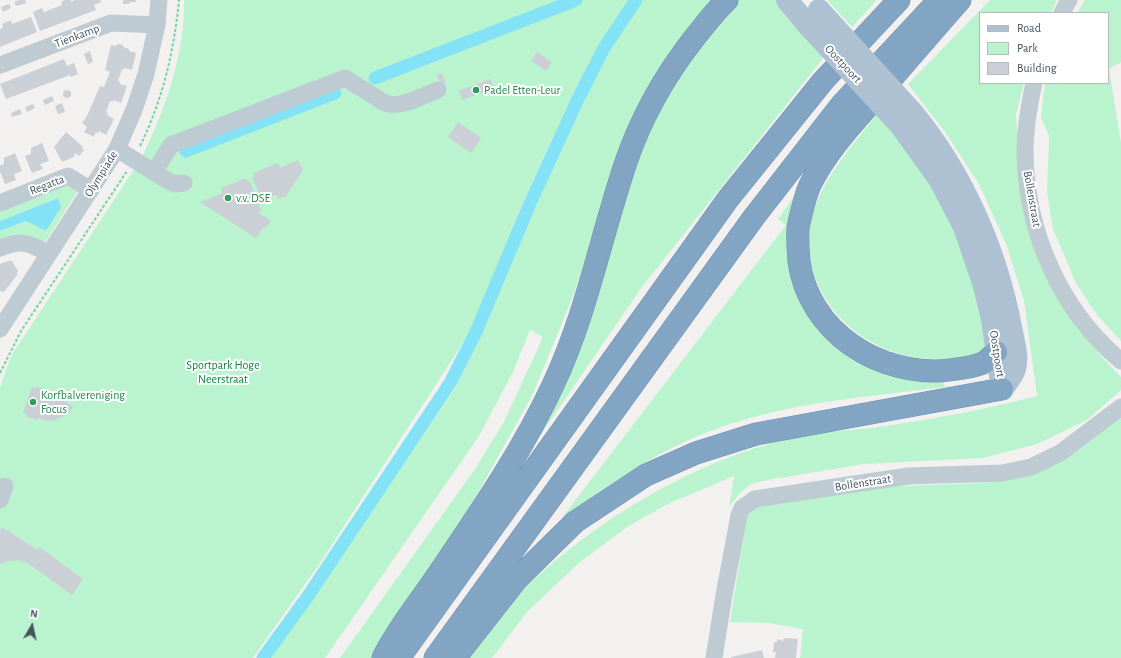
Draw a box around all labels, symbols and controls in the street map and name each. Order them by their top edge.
legend [979,12,1109,84]
street label: Tienkamp [53,21,101,51]
text: Road [1017,22,1041,34]
street label: Oostpoort [822,42,864,86]
text: Park [1017,42,1038,54]
text: Building [1017,62,1057,74]
place label: Padel Etten-Leur [484,83,560,97]
marker: Padel Etten-Leur [471,85,481,95]
street label: Olympiade [81,148,121,200]
street label: Bollenstraat [1020,170,1044,228]
street label: Regatta [28,172,66,198]
place label: v.v. DSE [236,191,270,205]
marker: v.v. DSE [223,193,233,203]
street label: Oostpoort [986,330,1008,378]
park label: Sportpark Hoge Neerstraat [186,358,260,386]
place label: Korfbalvereniging Focus [41,388,125,416]
marker: Korfbalvereniging Focus [28,397,38,407]
street label: Bollenstraat [834,471,892,495]
north arrow [12,606,52,646]
text: N [29,608,39,620]

